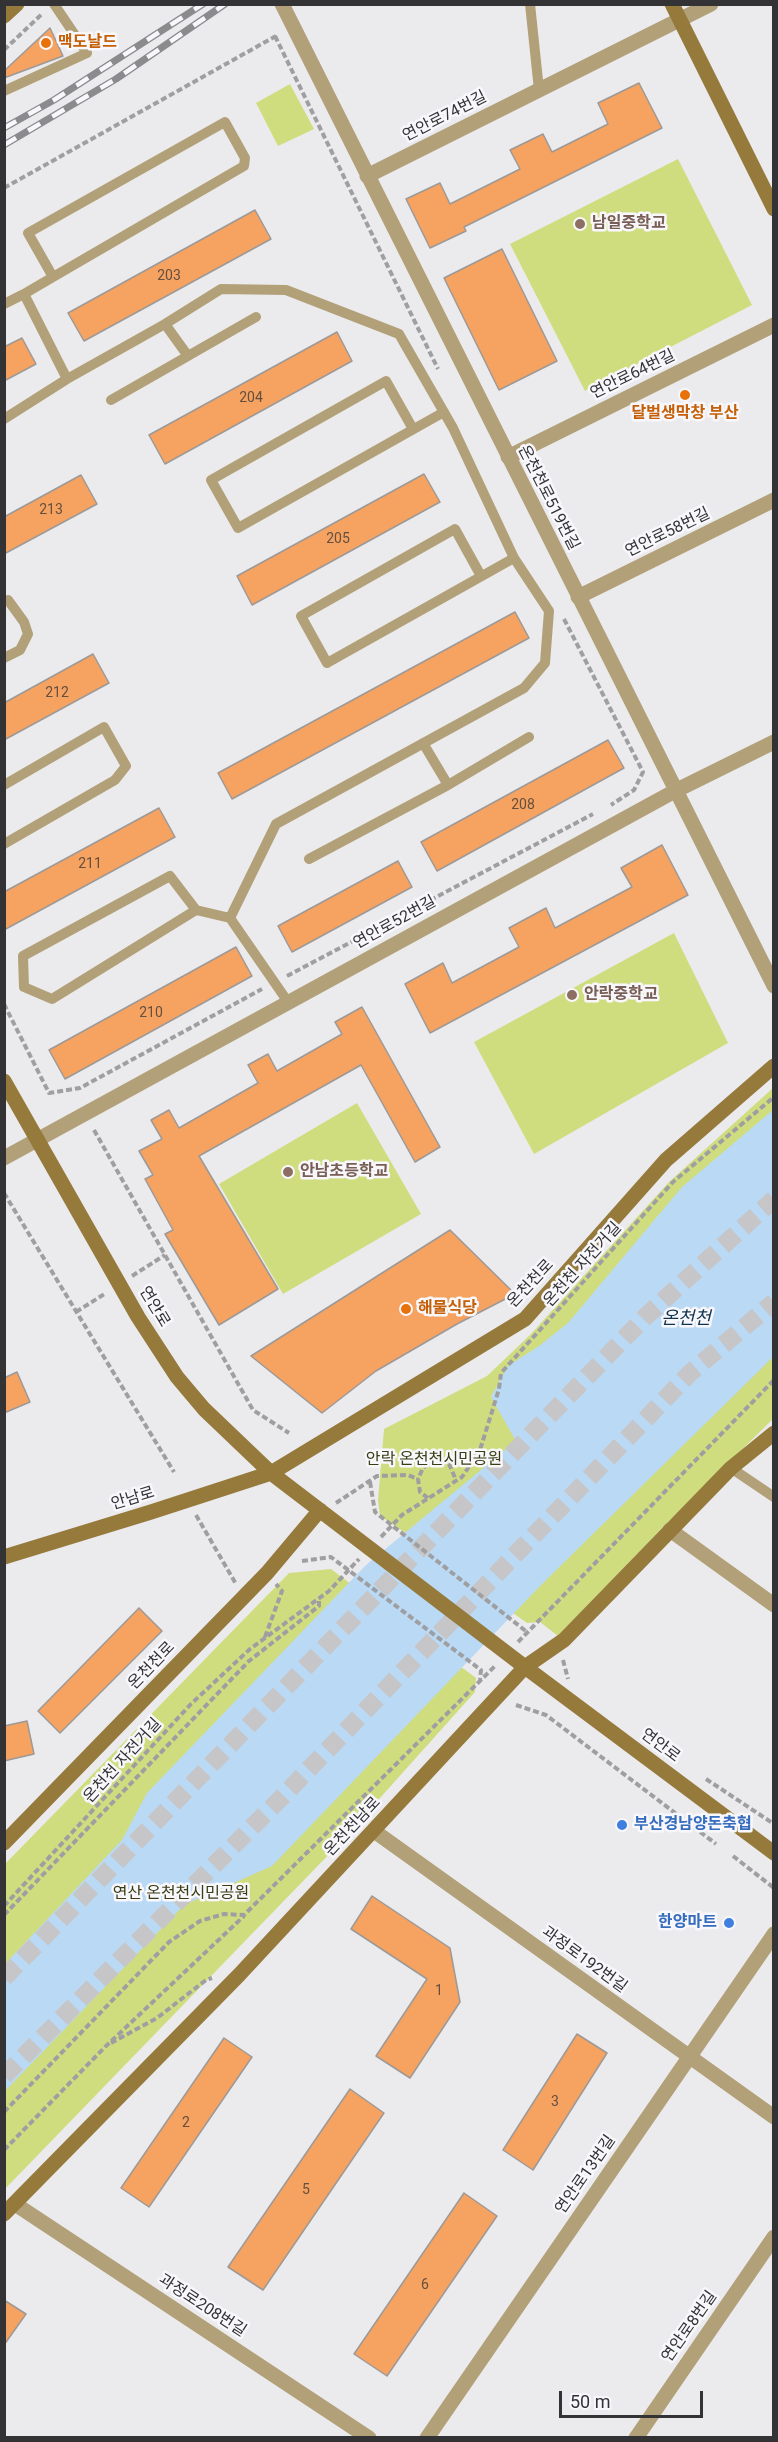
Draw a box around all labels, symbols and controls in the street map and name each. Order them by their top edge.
place label: 맥도날드 [58,33,117,53]
marker: 맥도날드 [39,36,53,50]
street label: 연안로74번길 [400,88,490,146]
place label: 남일중학교 [592,214,666,234]
marker: 남일중학교 [573,217,587,231]
house number: 203 [157,268,181,284]
street label: 연안로64번길 [588,346,678,404]
marker: 달벌생막창 부산 [678,388,692,402]
house number: 204 [239,390,263,406]
place label: 달벌생막창 부산 [631,404,739,424]
street label: 온천천로519번길 [513,442,583,554]
house number: 213 [39,502,63,518]
street label: 연안로58번길 [623,504,713,562]
house number: 205 [326,531,350,547]
house number: 212 [45,685,69,701]
house number: 208 [511,797,535,813]
house number: 211 [78,856,102,872]
street label: 연안로52번길 [350,892,440,954]
place label: 안락중학교 [584,985,658,1005]
marker: 안락중학교 [565,988,579,1002]
house number: 210 [139,1005,163,1021]
place label: 안남초등학교 [300,1162,388,1182]
marker: 안남초등학교 [281,1165,295,1179]
street label: 온천천 자전거길 [540,1219,626,1311]
street label: 온천천로 [504,1256,558,1312]
street label: 연안로 [134,1283,174,1331]
place label: 해물식당 [418,1299,477,1319]
marker: 해물식당 [399,1302,413,1316]
water label: 온천천 [661,1308,711,1330]
park label: 안락 온천천시민공원 [366,1450,502,1470]
street label: 안남로 [109,1483,157,1515]
street label: 온천천로 [125,1638,179,1694]
street label: 온천천 자전거길 [80,1715,166,1807]
street label: 연안로 [637,1725,683,1767]
street label: 온천천남로 [321,1794,385,1860]
place label: 부산경남양돈축협 [634,1815,752,1835]
marker: 부산경남양돈축협 [615,1818,629,1832]
park label: 연산 온천천시민공원 [113,1884,249,1904]
place label: 한양마트 [658,1913,717,1933]
marker: 한양마트 [722,1916,736,1930]
street label: 과정로192번길 [538,1923,630,1997]
house number: 1 [435,1983,443,1999]
house number: 3 [551,2094,559,2110]
house number: 2 [182,2115,190,2131]
street label: 연안로13번길 [552,2132,620,2218]
house number: 5 [302,2182,310,2198]
street label: 과정로208번길 [155,2271,249,2341]
house number: 6 [421,2277,429,2293]
street label: 연안로8번길 [658,2288,722,2366]
scale bar [562,2379,706,2417]
text: 50 m [570,2391,610,2412]

